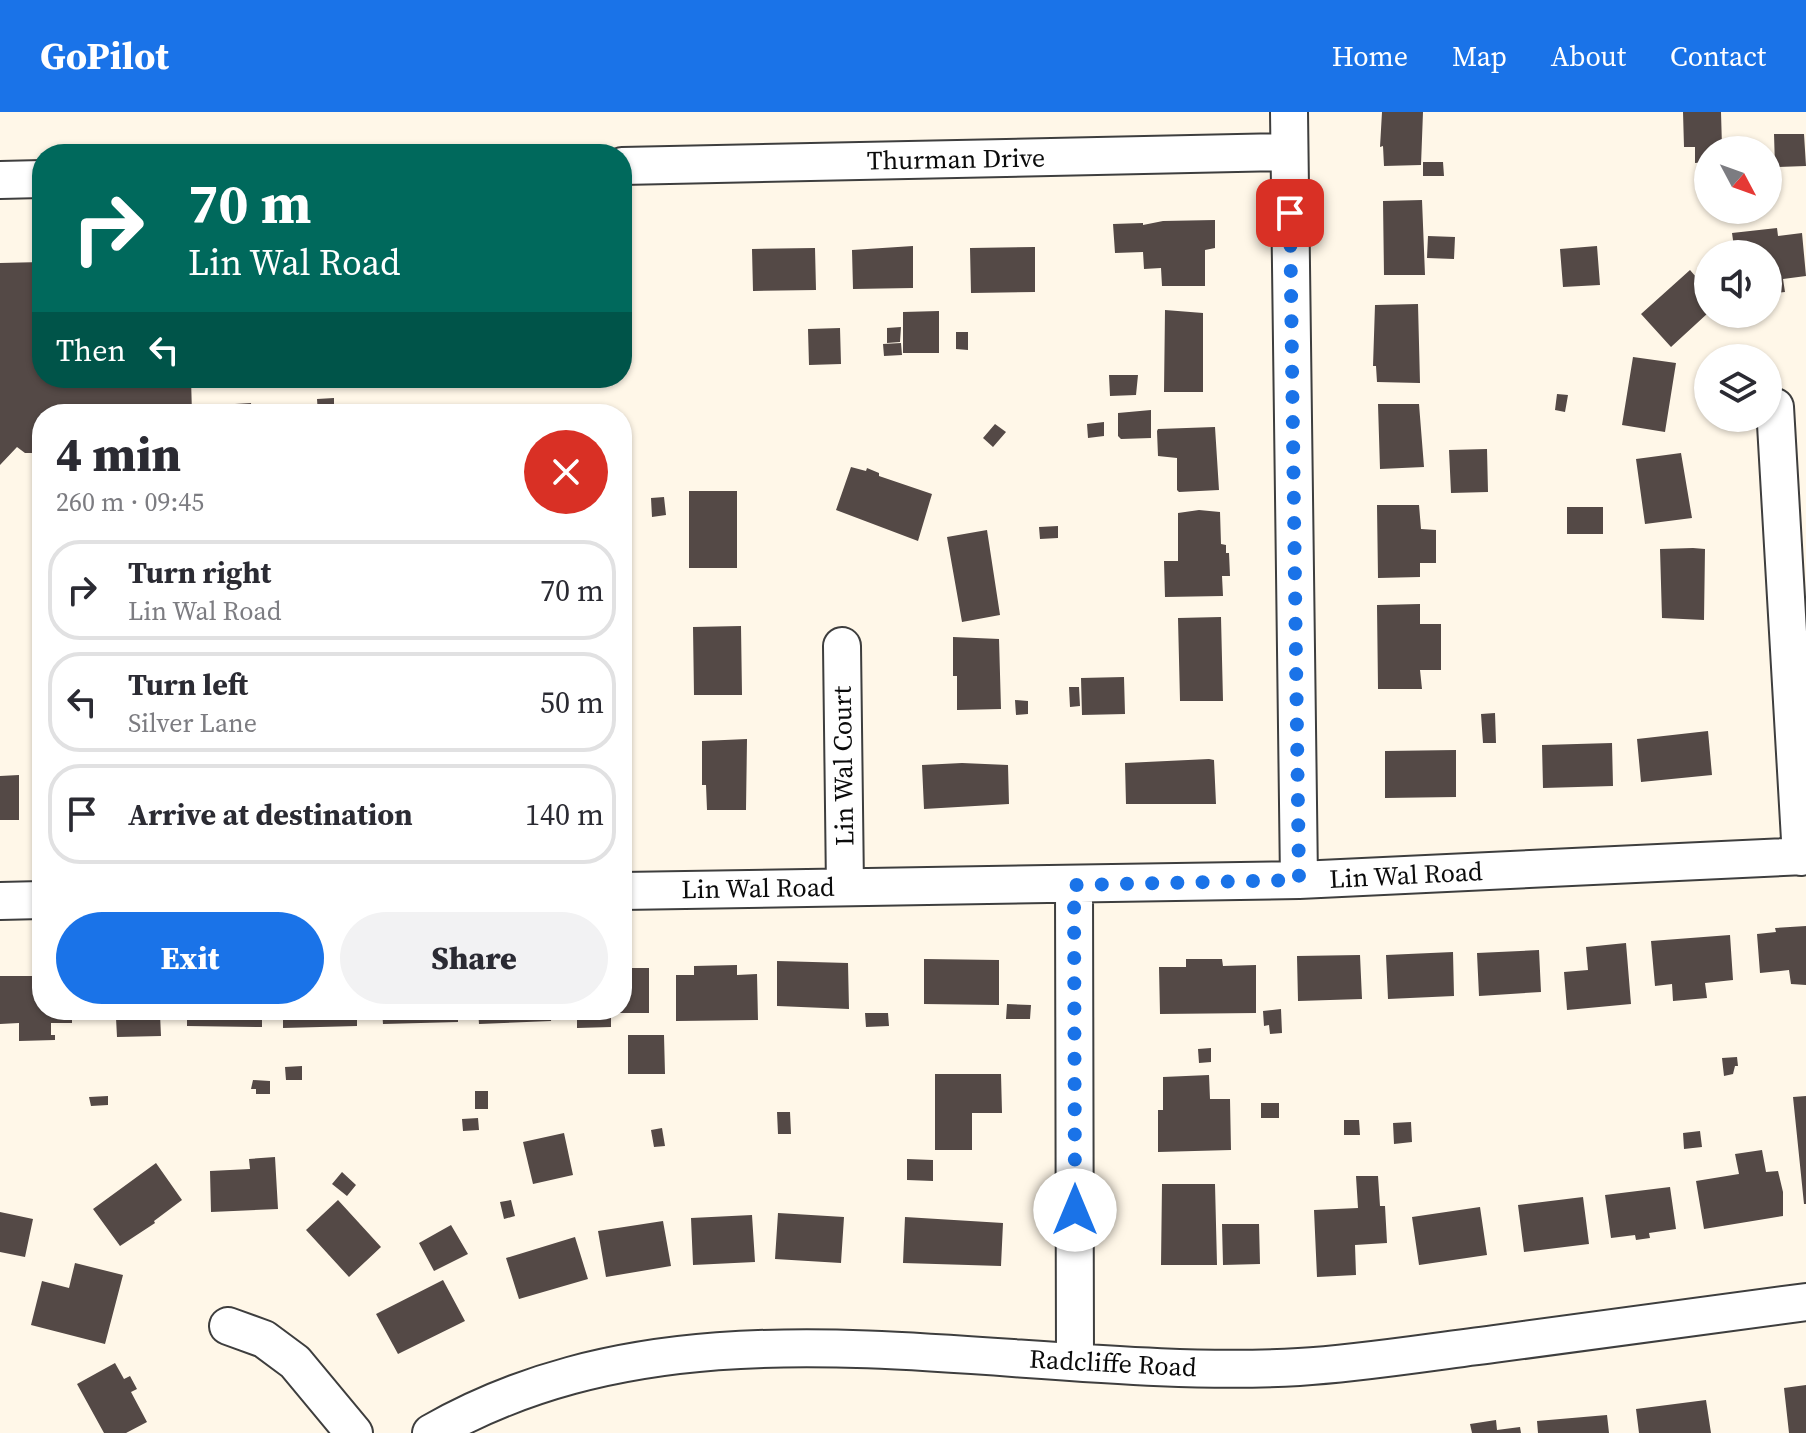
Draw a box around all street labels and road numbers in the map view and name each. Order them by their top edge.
street label: Thurman Drive [867,139,1045,179]
street label: Lin Wal Court [824,685,862,846]
street label: Lin Wal Road [1328,853,1484,897]
street label: Lin Wal Road [681,869,835,907]
street label: Radcliffe Road [1028,1341,1198,1385]

